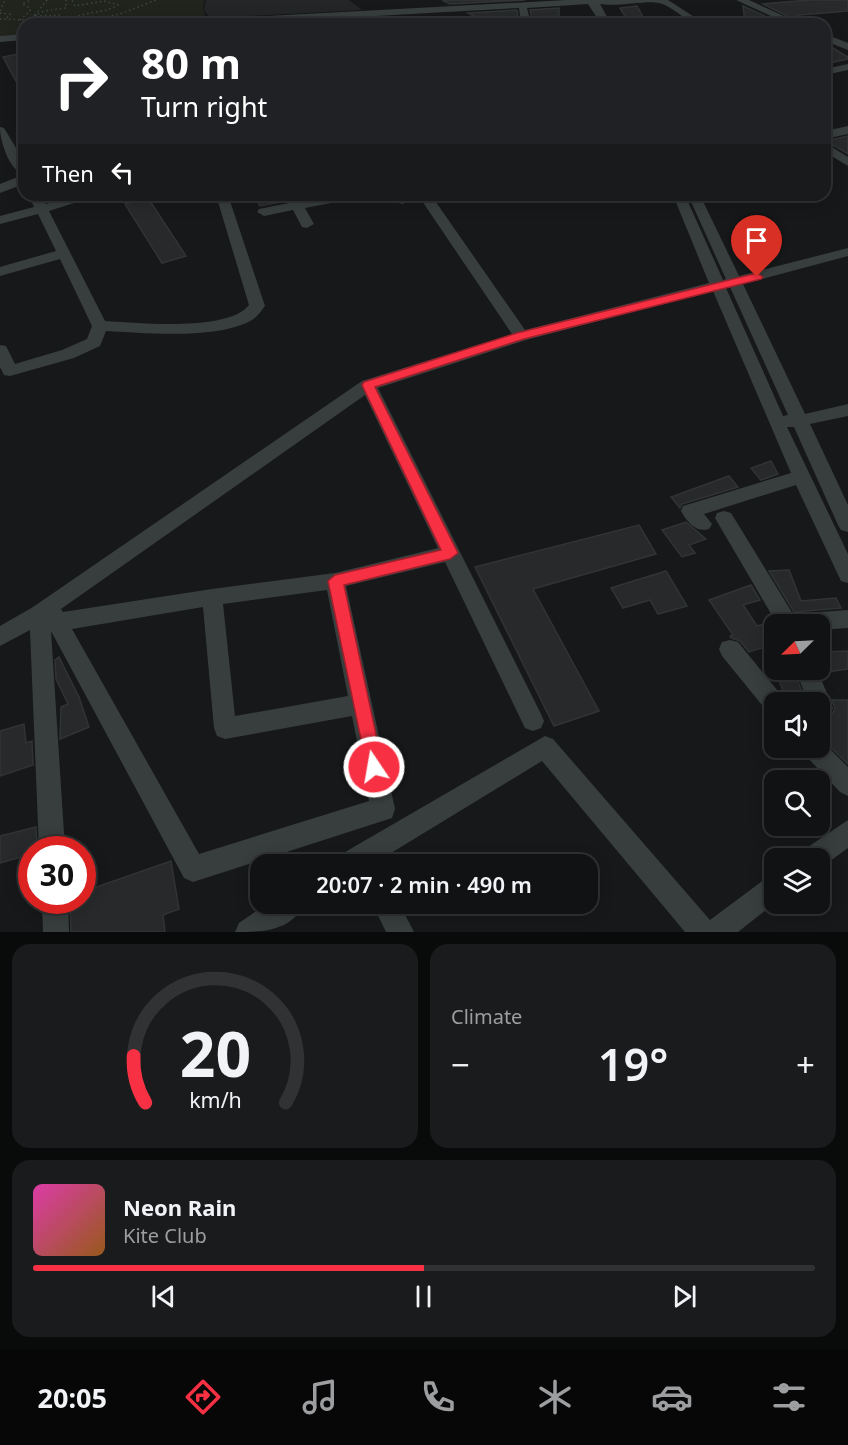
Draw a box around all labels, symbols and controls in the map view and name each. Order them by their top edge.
text: 80 m [141,34,241,91]
icon: right [42,42,120,120]
text: Turn right [141,88,267,125]
icon: left [106,156,139,189]
text: Then [42,158,94,188]
pin [731,215,782,277]
icon: arrive [740,224,773,257]
north arrow [764,614,830,680]
map controls [764,614,830,914]
button: sound [764,692,830,758]
position arrow [342,735,406,799]
button: search [764,770,830,836]
speed limit sign: 30 [18,836,96,914]
button: layers [764,848,830,914]
text: 20:07 · 2 min · 490 m [316,869,532,899]
text: Climate [451,1003,522,1030]
text: 20 [179,1010,251,1095]
text: 19° [598,1033,668,1094]
text: − [451,1042,470,1087]
text: + [796,1042,815,1087]
text: km/h [189,1085,241,1114]
text: Neon Rain [123,1192,236,1222]
text: Kite Club [123,1222,207,1249]
icon: previous [147,1280,180,1313]
icon: pause [407,1280,440,1313]
icon: next [668,1280,701,1313]
icon: directions [182,1376,224,1418]
icon: music [299,1376,341,1418]
icon: phone [417,1376,459,1418]
icon: climate [534,1376,576,1418]
icon: car [651,1376,693,1418]
icon: filters [768,1376,810,1418]
text: 20:05 [38,1379,107,1416]

